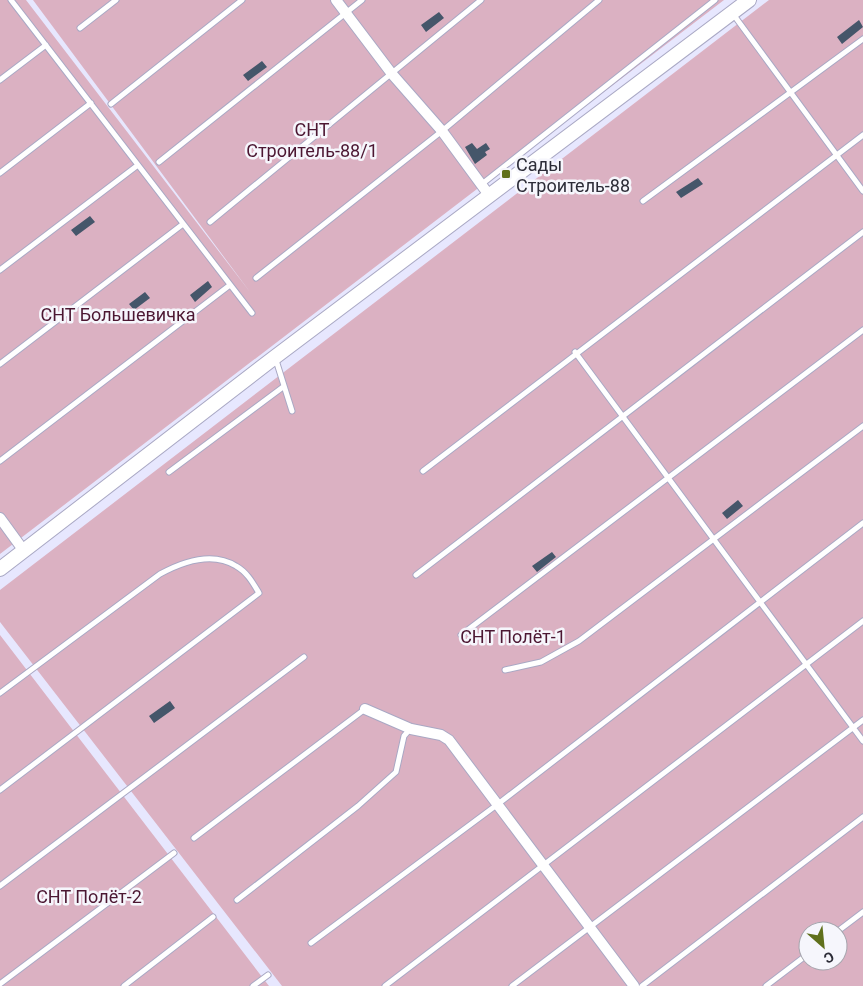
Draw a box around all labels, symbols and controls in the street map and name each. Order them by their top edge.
park label: СНТ Строитель-88/1 [246,119,378,161]
place label: Сады Строитель-88 [516,154,630,196]
marker: Сады Строитель-88 [500,168,512,180]
park label: СНТ Большевичка [41,304,195,325]
park label: СНТ Полёт-1 [460,626,566,647]
park label: СНТ Полёт-2 [36,886,142,907]
north arrow [798,921,848,971]
text: С [821,948,837,967]

